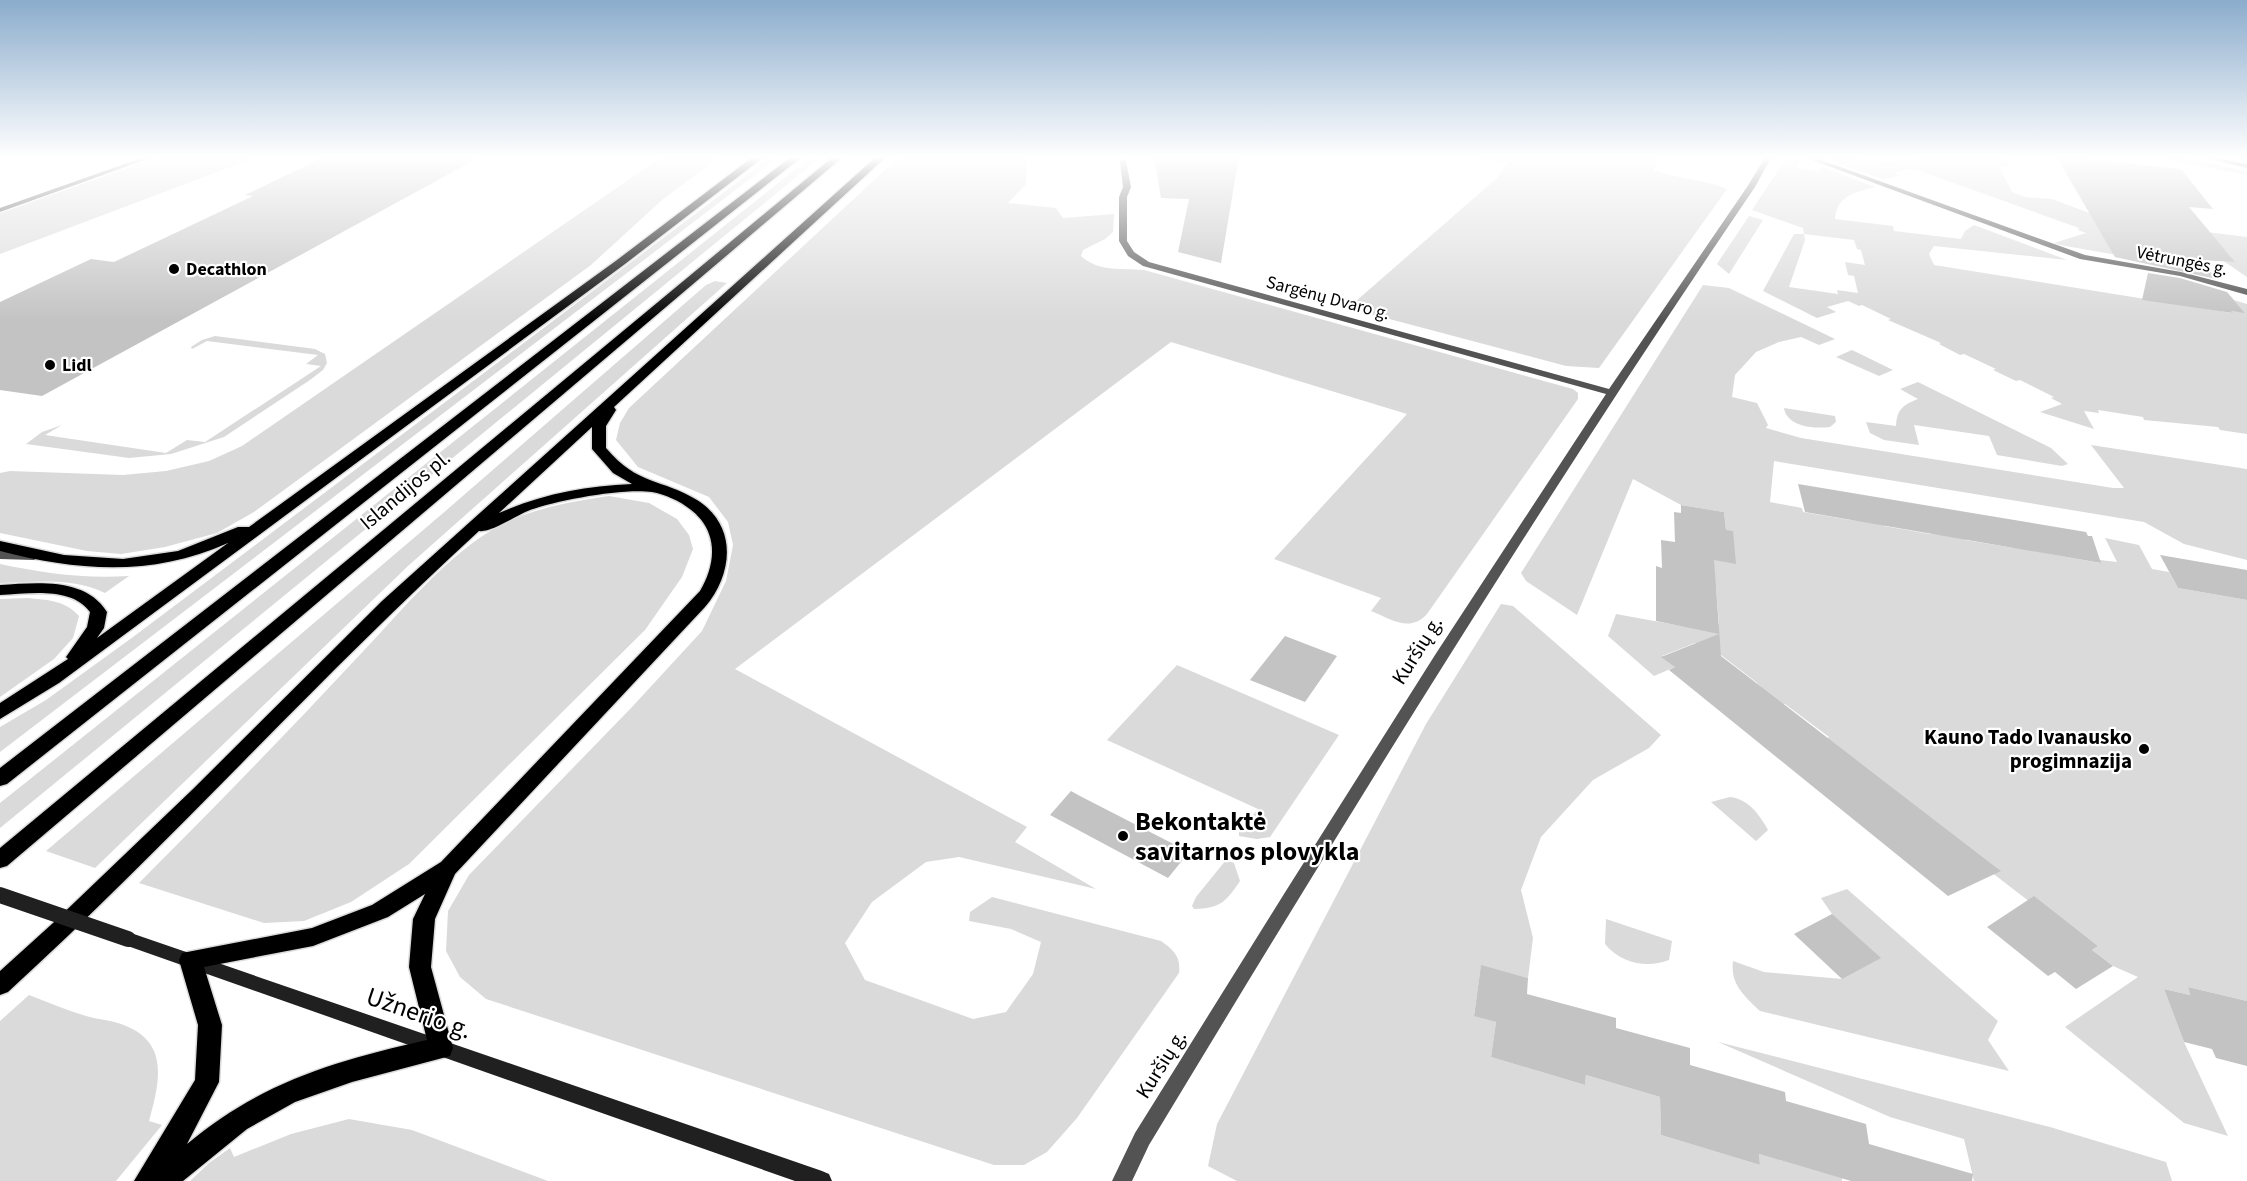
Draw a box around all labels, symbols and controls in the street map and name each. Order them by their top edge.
street label: Vėtrungės g. [2134,240,2230,282]
place label: Decathlon [186,257,267,282]
marker: Decathlon [167,262,181,276]
street label: Sargėnų Dvaro g. [1263,270,1393,326]
place label: Lidl [62,353,92,378]
marker: Lidl [43,358,57,372]
street label: Islandijos pl. [353,443,457,537]
street label: Kuršių g. [1384,610,1450,690]
place label: Kauno Tado Ivanausko progimnazija [1924,722,2132,776]
marker: Kauno Tado Ivanausko progimnazija [2137,742,2151,756]
place label: Bekontaktė savitarnos plovykla [1135,803,1359,870]
marker: Bekontaktė savitarnos plovykla [1116,829,1130,843]
street label: Užnerio g. [361,978,477,1048]
street label: Kuršių g. [1128,1024,1194,1104]

